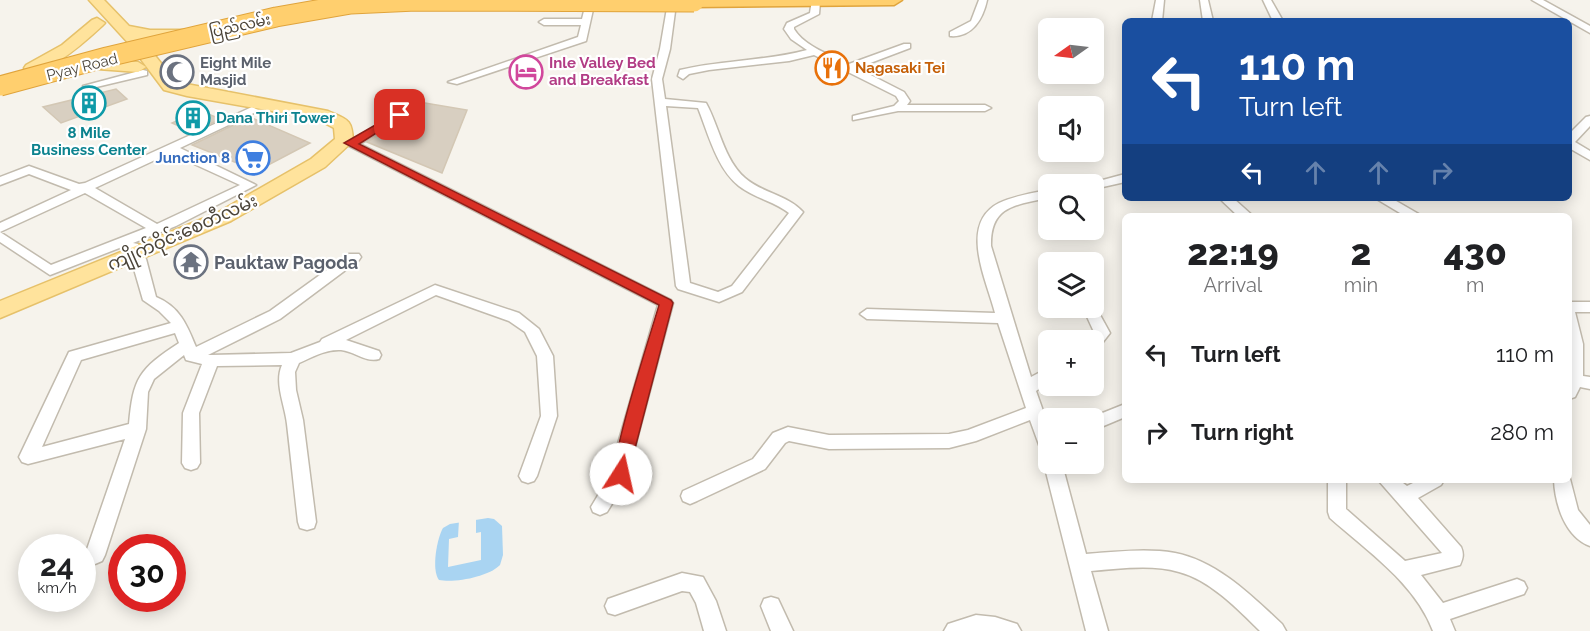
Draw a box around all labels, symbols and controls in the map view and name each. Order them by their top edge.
street label: ပြည်လမ်း [207,9,273,45]
north arrow [1038,18,1104,84]
map controls [1038,18,1104,474]
text: 110 m [1239,41,1355,90]
icon: left [1140,42,1218,120]
street label: Pyay Road [45,49,119,85]
restaurant icon: Nagasaki Tei [814,50,850,86]
mosque icon: Eight Mile Masjid [159,54,195,90]
place label: Eight Mile Masjid [200,54,271,89]
hotel icon: Inle Valley Bed and Breakfast [508,54,544,90]
place label: Inle Valley Bed and Breakfast [549,54,656,89]
place label: Nagasaki Tei [855,59,945,77]
building icon: 8 Mile Business Center [71,85,107,121]
pin [374,89,425,140]
text: Turn left [1239,91,1342,122]
button: sound [1038,96,1104,162]
icon: arrive [383,98,416,131]
building icon: Dana Thiri Tower [175,100,211,136]
place label: Dana Thiri Tower [216,109,335,127]
place label: 8 Mile Business Center [31,124,147,159]
supermarket icon: Junction 8 [235,140,271,176]
place label: Junction 8 [156,149,230,167]
icon: left [1236,156,1269,189]
icon: ahead [1299,156,1332,189]
icon: ahead [1362,156,1395,189]
icon: right [1425,156,1458,189]
button: search [1038,174,1104,240]
street label: ကျိုက်ဝိုင်းစေတီလမ်း [103,187,262,279]
text: 22:19 [1187,231,1279,273]
text: 2 [1351,231,1371,273]
text: 430 [1443,231,1507,273]
temple icon: Pauktaw Pagoda [173,244,209,280]
place label: Pauktaw Pagoda [214,252,358,273]
button: layers [1038,252,1104,318]
text: Arrival [1204,273,1262,297]
text: min [1344,273,1378,297]
text: m [1466,273,1484,297]
button: + [1038,330,1104,396]
icon: left [1140,338,1173,371]
text: Turn left [1191,341,1281,367]
text: 110 m [1496,341,1554,367]
button: − [1038,408,1104,474]
icon: right [1140,416,1173,449]
text: Turn right [1191,419,1294,445]
text: 280 m [1490,419,1554,445]
position arrow [589,442,653,506]
speed limit sign: 30 [108,534,186,612]
text: 24 [40,548,74,583]
text: km/h [37,579,77,597]

